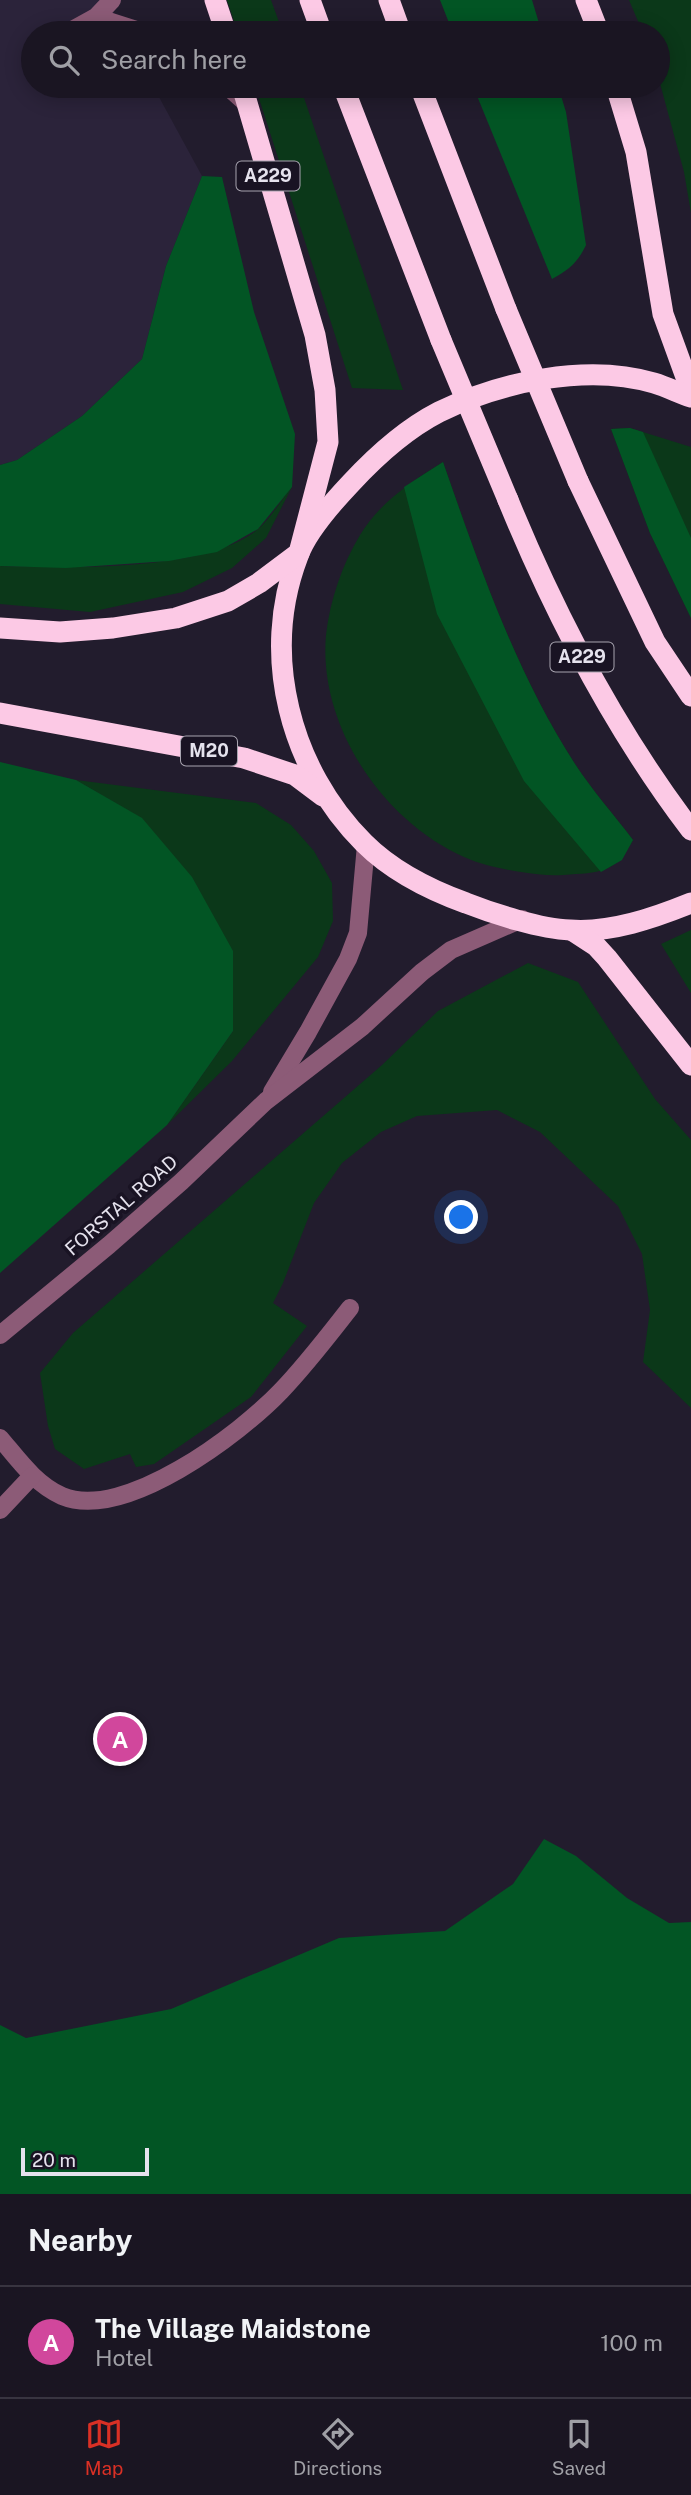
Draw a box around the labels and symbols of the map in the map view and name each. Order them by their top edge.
road number: A229 [236,162,300,190]
road number: A229 [550,642,614,672]
road number: M20 [181,736,237,766]
street label: FORSTAL ROAD [60,1150,182,1260]
your location [444,1200,478,1234]
pin: A [97,1713,143,1765]
scale bar [21,2145,149,2177]

